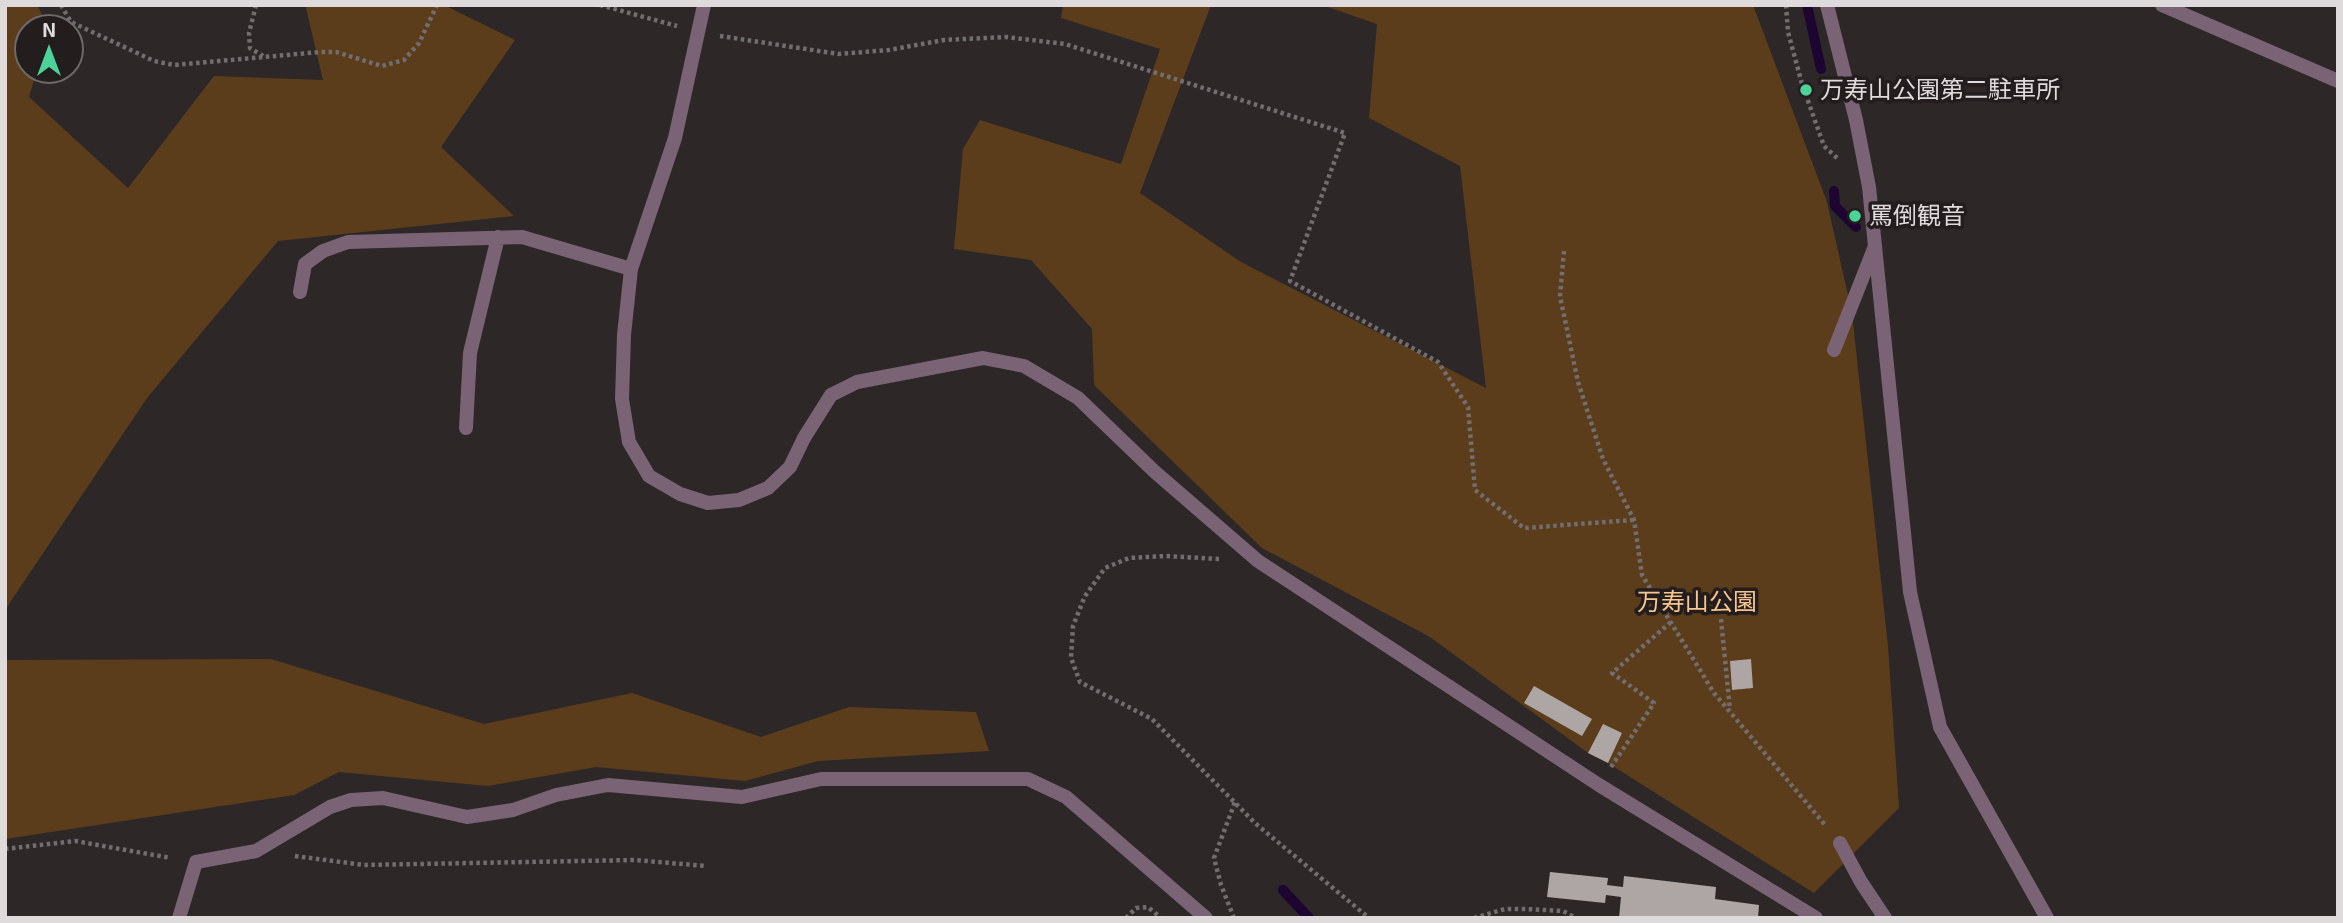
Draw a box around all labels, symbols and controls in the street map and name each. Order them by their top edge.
north arrow [14,14,84,84]
text: N [42,18,56,41]
place label: 万寿山公園第二駐車所 [1820,76,2060,104]
marker: 万寿山公園第二駐車所 [1798,82,1814,98]
place label: 罵倒観音 [1869,202,1965,230]
marker: 罵倒観音 [1847,208,1863,224]
park label: 万寿山公園 [1637,588,1757,616]

